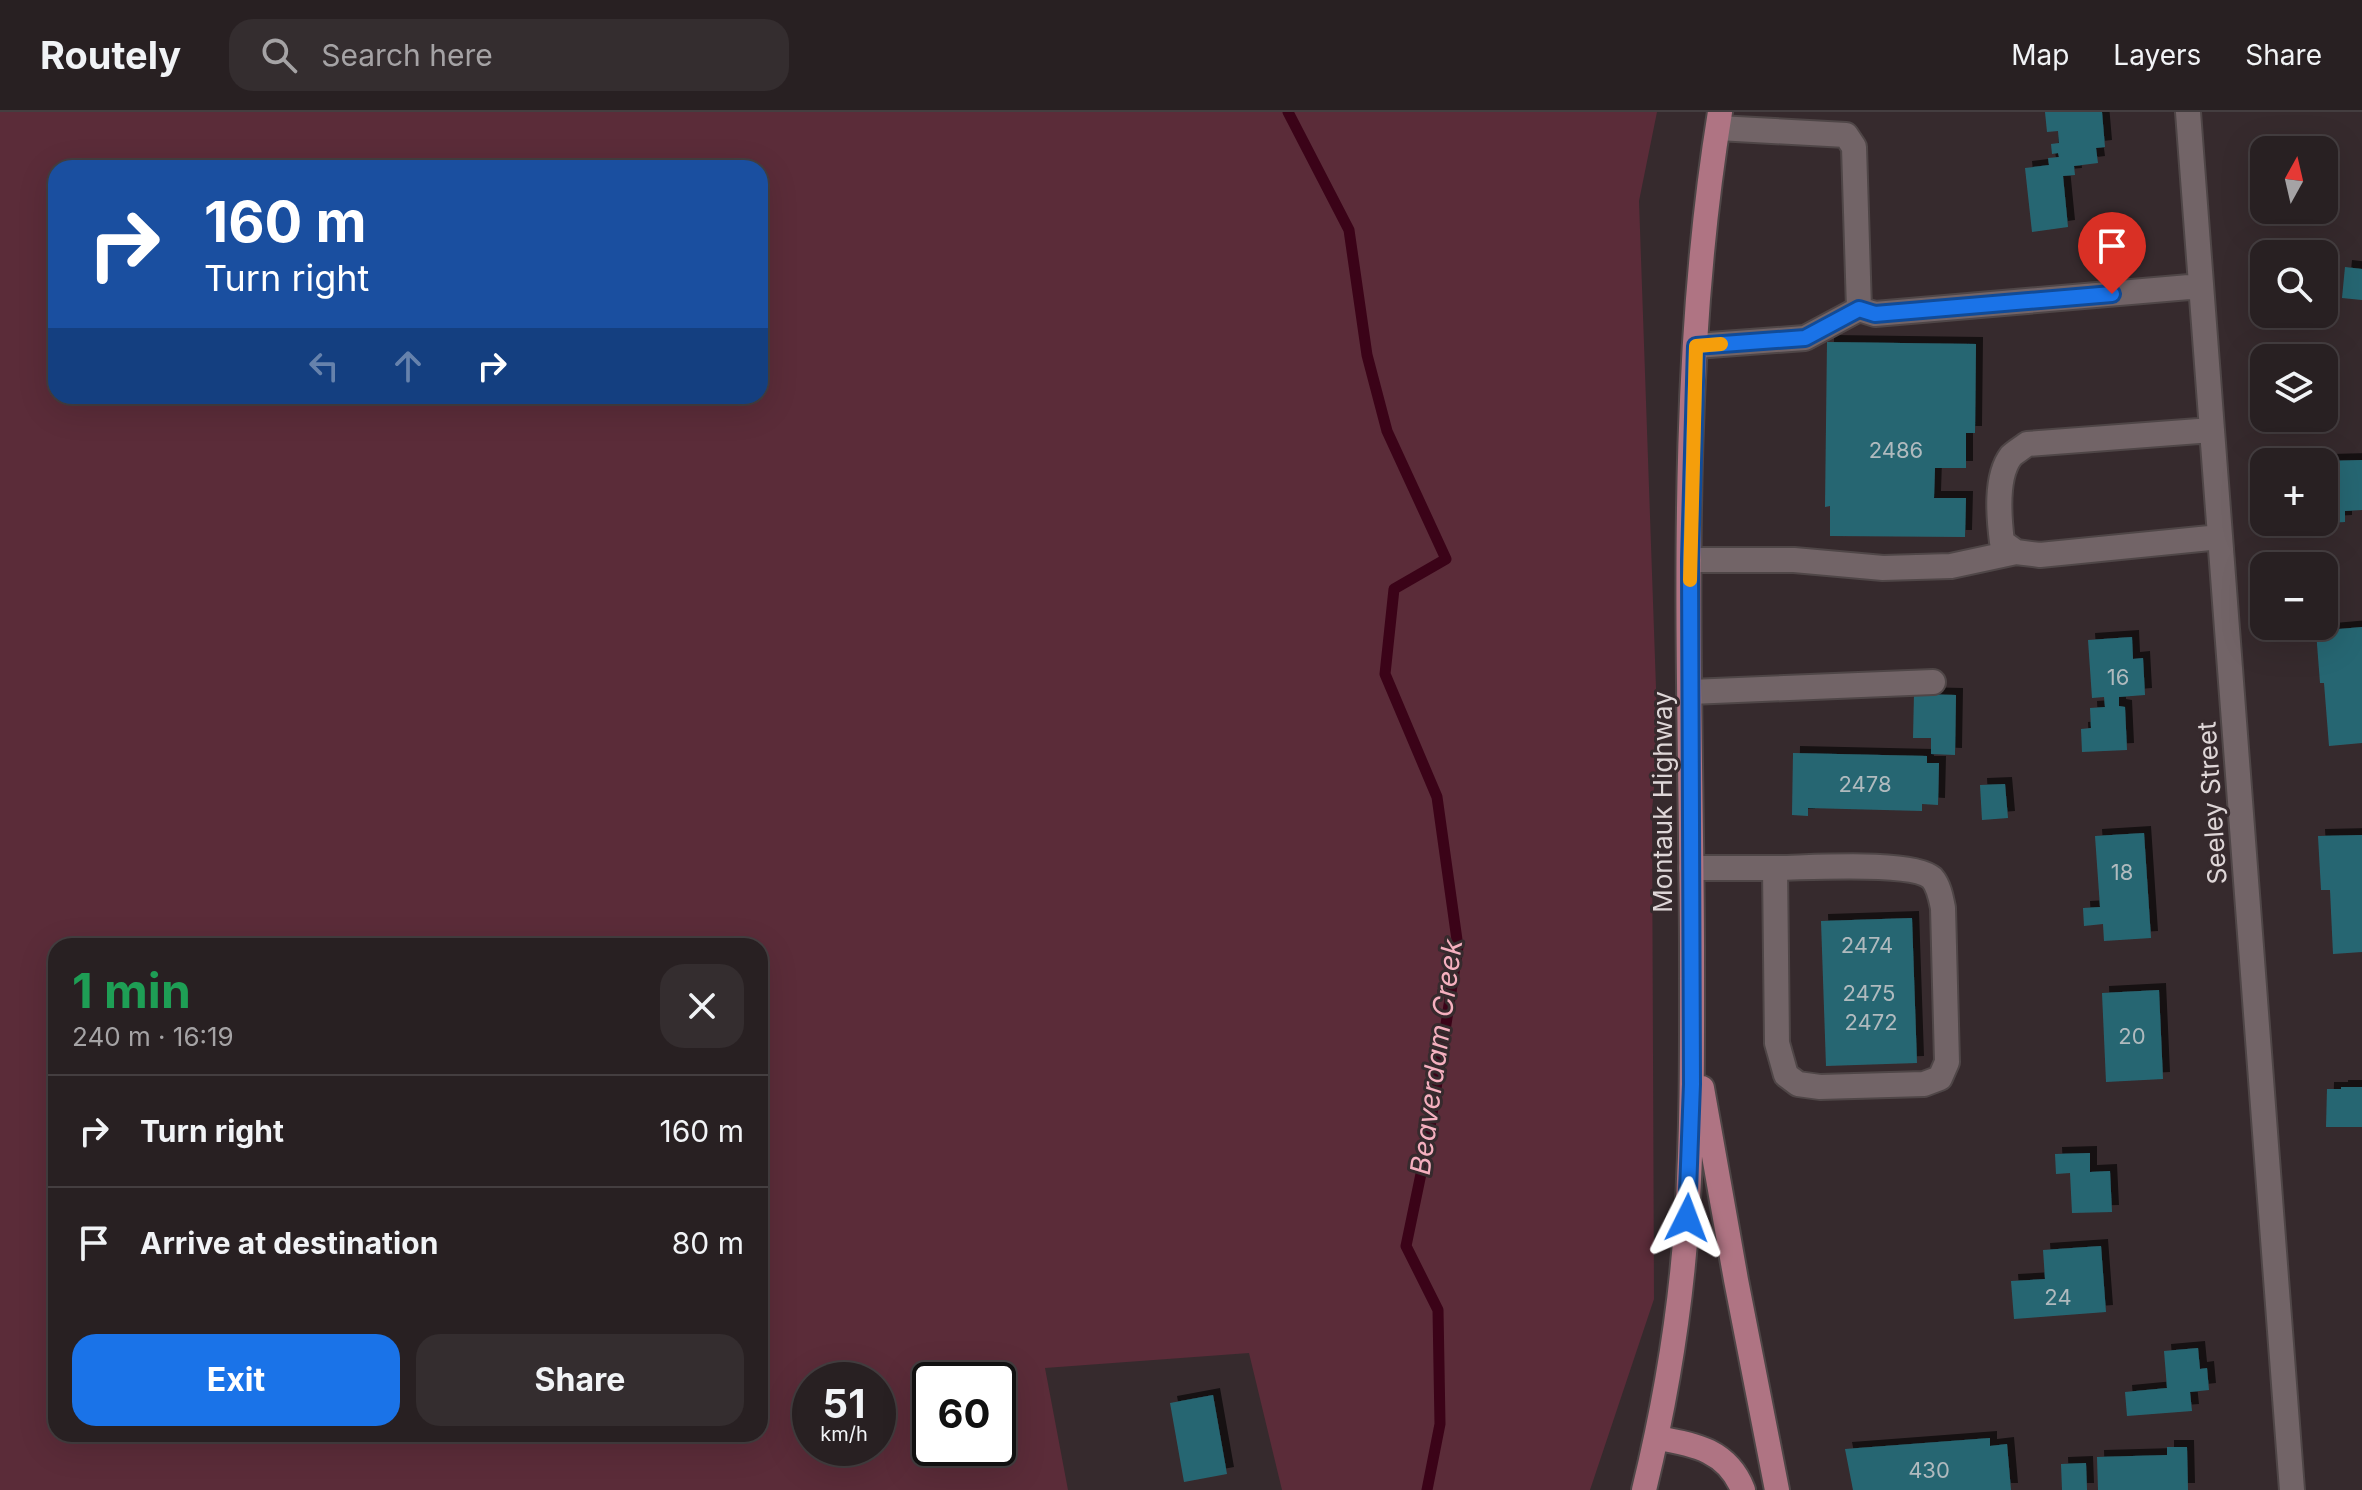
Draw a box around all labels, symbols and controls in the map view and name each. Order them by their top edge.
search box [229,19,789,91]
text: Routely [40,32,181,78]
icon: search [257,33,301,77]
text: Search here [321,37,493,73]
text: Map [2011,38,2069,72]
text: Layers [2113,38,2201,72]
text: Share [2245,38,2322,72]
north arrow [2250,136,2338,224]
map controls [2250,136,2338,640]
text: 160 m [204,188,367,256]
icon: right [72,192,176,296]
pin [2078,212,2146,294]
icon: arrive [2090,224,2134,268]
button: search [2250,240,2338,328]
text: Turn right [204,256,369,300]
icon: left [302,344,346,388]
icon: ahead [386,344,430,388]
icon: right [470,344,514,388]
button: layers [2250,344,2338,432]
house number: 2486 [1869,437,1923,463]
button: + [2250,448,2338,536]
button: − [2250,552,2338,640]
house number: 16 [2107,664,2129,690]
street label: Montauk Highway [1647,691,1678,913]
street label: Seeley Street [2190,721,2233,886]
house number: 2478 [1838,771,1892,797]
house number: 18 [2111,859,2133,885]
house number: 2474 [1841,932,1893,958]
water label: Beaverdam Creek [1403,936,1469,1177]
text: 1 min [72,961,191,1020]
button: close [660,964,744,1048]
house number: 2475 [1843,980,1895,1006]
house number: 2472 [1844,1009,1898,1035]
text: 240 m · 16:19 [72,1021,234,1052]
house number: 20 [2118,1023,2146,1049]
icon: right [72,1109,116,1153]
text: Turn right [140,1113,284,1149]
text: 160 m [660,1113,744,1149]
position arrow [1645,1176,1729,1260]
icon: arrive [72,1221,116,1265]
text: Arrive at destination [140,1225,438,1261]
text: 80 m [672,1225,744,1261]
house number: 24 [2044,1284,2072,1310]
button: Exit [72,1334,400,1426]
button: Share [416,1334,744,1426]
speed limit sign: 60 [912,1362,1016,1466]
text: 51 [823,1379,865,1428]
text: km/h [820,1422,868,1446]
house number: 430 [1908,1457,1950,1483]

